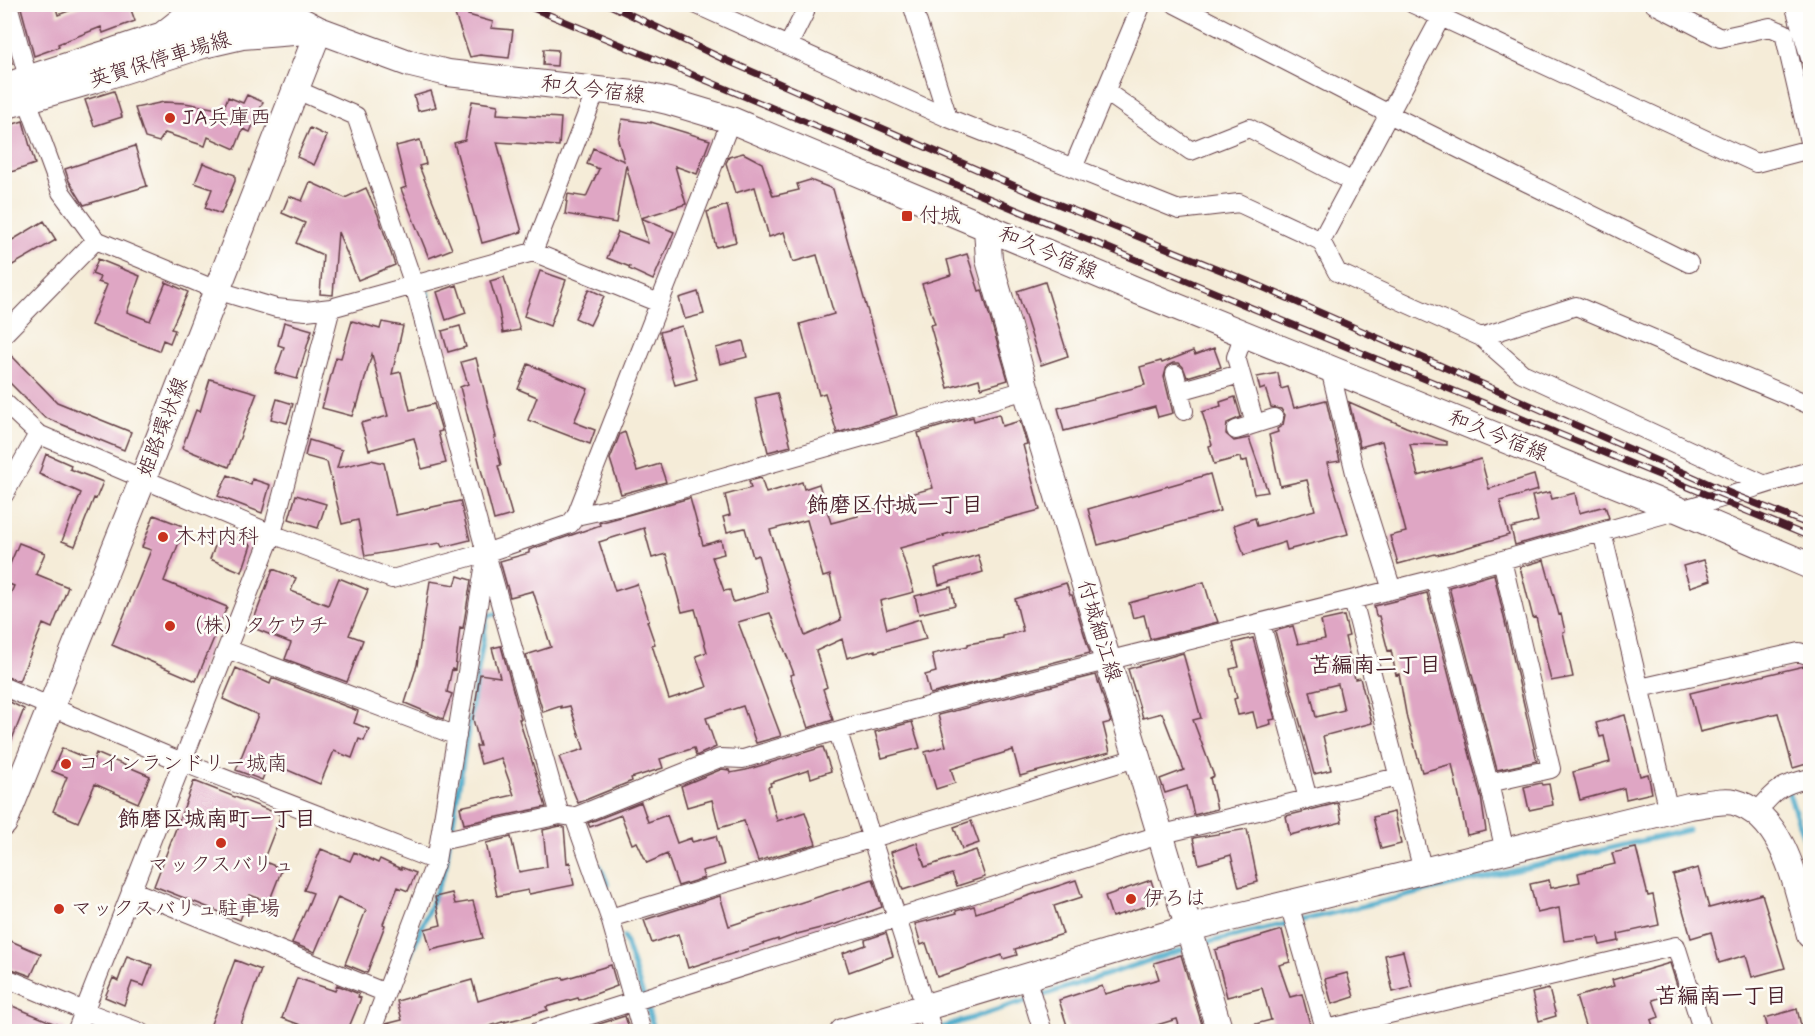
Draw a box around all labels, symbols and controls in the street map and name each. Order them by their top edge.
street label: 英賀保停車場線 [86,25,234,95]
street label: 和久今宿線 [539,70,647,110]
place label: JA兵庫西 [182,104,271,132]
marker: JA兵庫西 [163,111,177,125]
place label: 付城 [919,202,961,230]
marker: 付城 [900,209,914,223]
street label: 和久今宿線 [994,220,1102,286]
street label: 姫路環状線 [131,373,195,481]
street label: 和久今宿線 [1444,403,1552,469]
district label: 飾磨区付城一丁目 [807,492,983,520]
place label: 木村内科 [175,523,259,551]
marker: 木村内科 [156,530,170,544]
street label: 付城細江線 [1070,577,1128,685]
place label: （株）タケウチ [182,612,329,640]
marker: （株）タケウチ [163,619,177,633]
district label: 苫編南二丁目 [1309,652,1441,680]
place label: コインランドリー城南 [78,750,288,778]
marker: コインランドリー城南 [59,757,73,771]
district label: 飾磨区城南町一丁目 [118,806,316,834]
marker: マックスバリュ [214,836,228,850]
place label: マックスバリュ [148,851,294,879]
place label: 伊ろは [1143,885,1206,913]
marker: 伊ろは [1124,892,1138,906]
place label: マックスバリュ駐車場 [71,895,281,923]
marker: マックスバリュ駐車場 [52,902,66,916]
district label: 苫編南一丁目 [1655,983,1787,1011]

